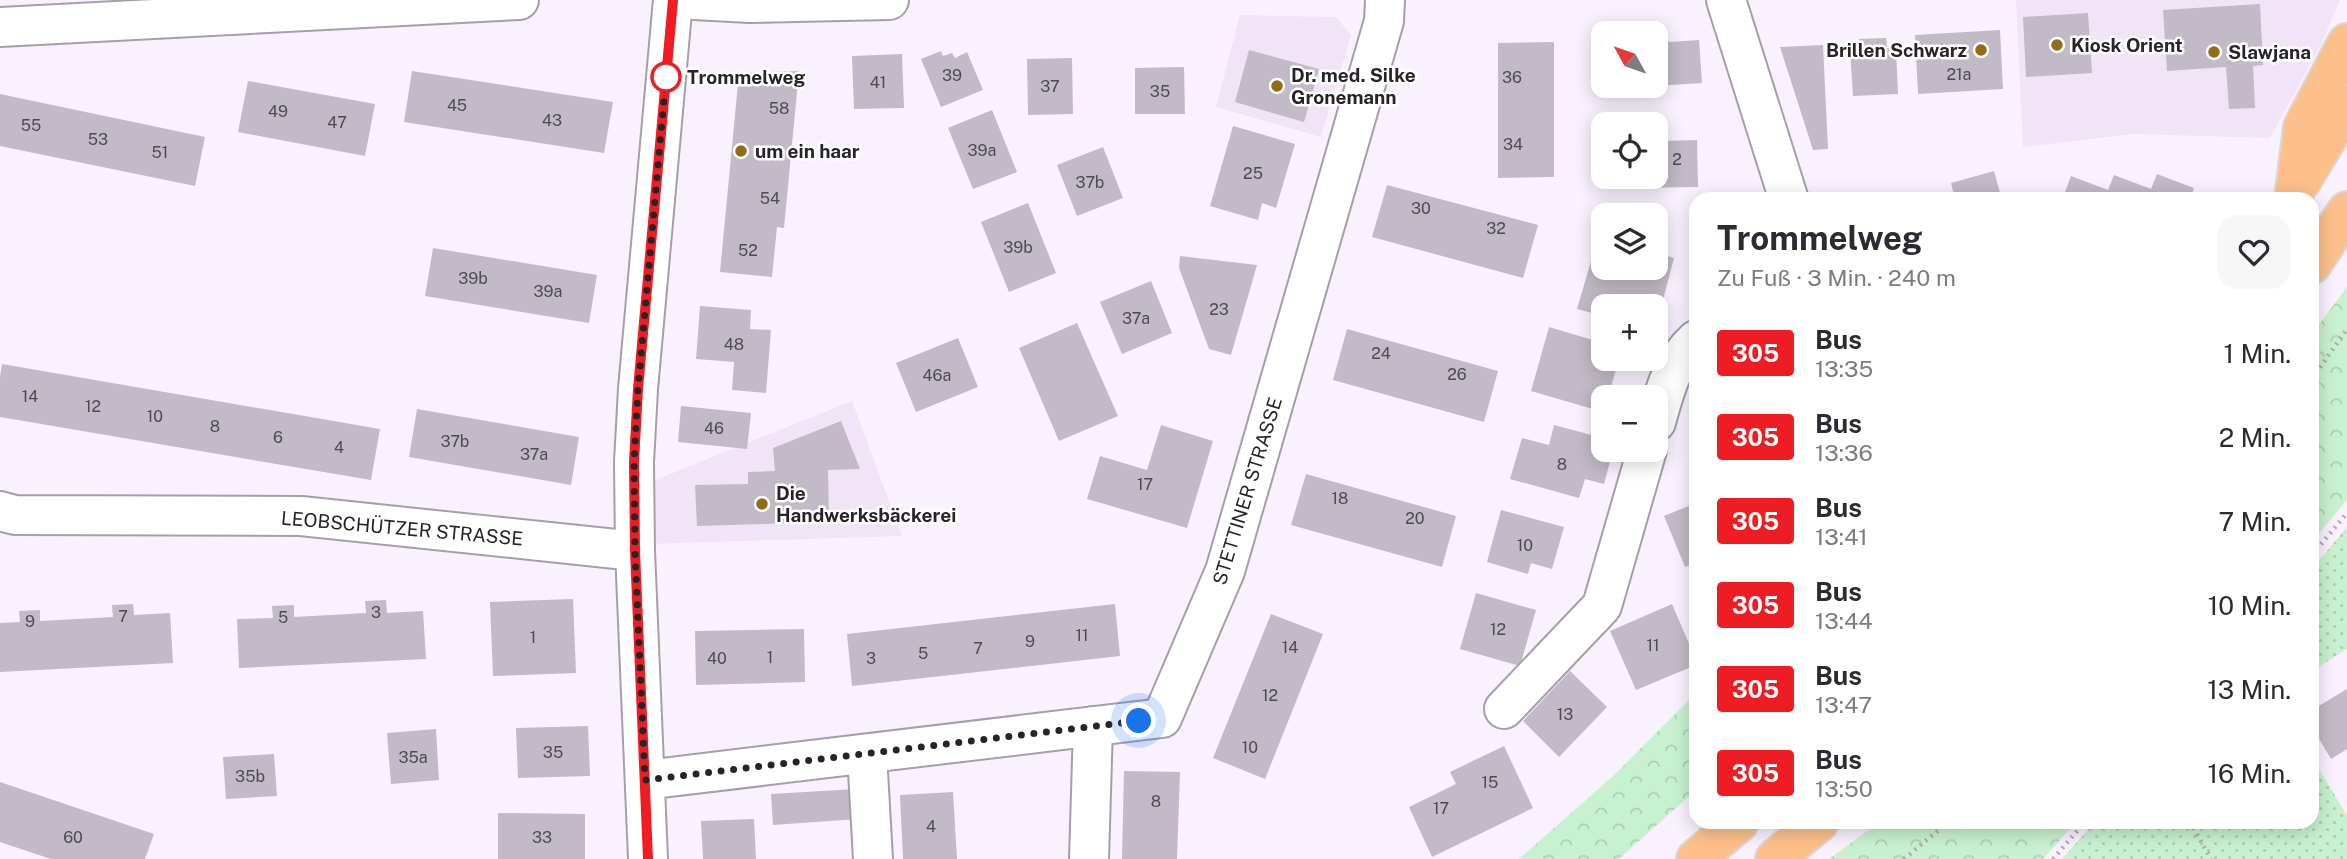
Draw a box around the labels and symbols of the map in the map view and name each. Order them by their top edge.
north arrow [1591,21,1668,98]
place label: Kiosk Orient [2071,34,2183,56]
marker: Kiosk Orient [2049,37,2065,53]
place label: Brillen Schwarz [1826,39,1967,61]
place label: Slawjana [2228,41,2311,63]
marker: Brillen Schwarz [1973,42,1989,58]
marker: Slawjana [2206,44,2222,60]
marker: Trommelweg [651,62,681,92]
place label: Dr. med. Silke Gronemann [1291,64,1416,108]
house number: 21a [1947,65,1971,84]
place label: Trommelweg [687,66,805,88]
house number: 39 [942,66,962,85]
house number: 36 [1502,68,1522,87]
house number: 41 [870,73,886,92]
house number: 37 [1040,77,1060,96]
marker: Dr. med. Silke Gronemann [1269,78,1285,94]
house number: 35 [1150,82,1170,101]
house number: 45 [447,96,467,115]
house number: 58 [769,99,789,118]
house number: 49 [268,102,288,121]
house number: 43 [542,111,562,130]
house number: 47 [327,113,347,132]
house number: 55 [21,116,41,135]
house number: 53 [88,130,108,149]
house number: 34 [1503,135,1523,154]
place label: um ein haar [755,140,860,162]
house number: 39a [968,141,996,160]
house number: 51 [152,143,168,162]
marker: um ein haar [733,143,749,159]
house number: 2 [1672,150,1682,169]
house number: 25 [1243,164,1263,183]
house number: 37b [1076,173,1104,192]
house number: 54 [760,189,780,208]
house number: 30 [1411,199,1431,218]
house number: 32 [1486,219,1506,238]
house number: 39b [1003,238,1033,257]
house number: 52 [738,241,758,260]
house number: 39b [458,269,488,288]
house number: 39a [534,282,562,301]
house number: 23 [1209,300,1229,319]
house number: 37a [1122,309,1150,328]
house number: 48 [724,335,744,354]
house number: 24 [1371,344,1391,363]
house number: 26 [1447,365,1467,384]
house number: 46a [923,366,951,385]
house number: 14 [22,387,38,406]
street label: STETTINER STRASSE [1208,394,1286,588]
house number: 12 [85,397,101,416]
house number: 10 [147,407,163,426]
house number: 8 [210,417,220,436]
house number: 46 [704,419,724,438]
house number: 6 [273,428,283,447]
house number: 37b [441,432,469,451]
house number: 4 [334,438,344,457]
house number: 37a [520,445,548,464]
house number: 8 [1557,455,1567,474]
house number: 17 [1137,475,1153,494]
place label: Die Handwerksbäckerei [776,482,956,526]
house number: 18 [1332,489,1348,508]
marker: Die Handwerksbäckerei [754,496,770,512]
street label: LEOBSCHÜTZER STRASSE [280,506,524,550]
house number: 20 [1405,509,1425,528]
house number: 10 [1517,536,1533,555]
house number: 3 [371,603,381,622]
house number: 7 [118,607,128,626]
house number: 5 [278,608,288,627]
house number: 9 [25,612,35,631]
house number: 12 [1490,620,1506,639]
house number: 11 [1075,626,1089,645]
house number: 1 [530,628,536,647]
house number: 9 [1025,632,1035,651]
house number: 11 [1646,636,1660,655]
house number: 14 [1282,638,1298,657]
house number: 7 [973,639,983,658]
house number: 5 [918,644,928,663]
house number: 1 [767,648,773,667]
house number: 40 [707,649,727,668]
house number: 3 [866,649,876,668]
house number: 12 [1262,686,1278,705]
your location [1121,703,1156,738]
house number: 13 [1557,705,1573,724]
house number: 10 [1242,738,1258,757]
house number: 35 [543,743,563,762]
house number: 35a [398,748,428,767]
house number: 35b [235,767,265,786]
house number: 15 [1482,773,1498,792]
house number: 8 [1151,792,1161,811]
house number: 17 [1433,799,1449,818]
house number: 4 [926,817,936,836]
house number: 60 [63,828,83,847]
house number: 33 [532,828,552,847]

